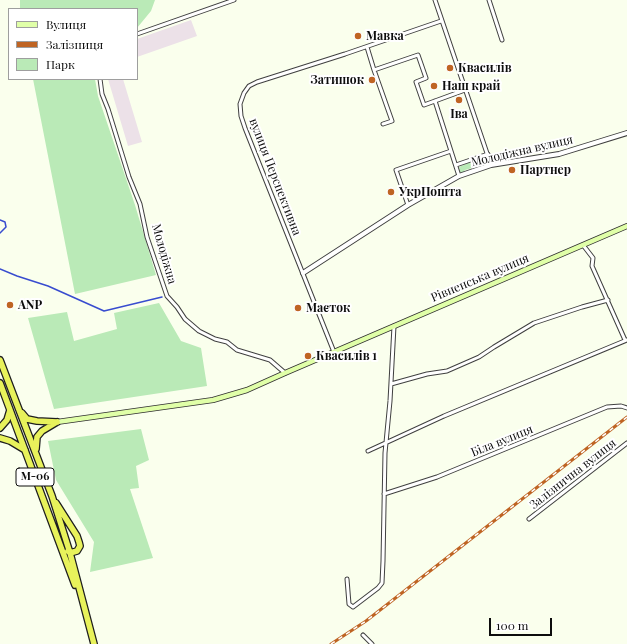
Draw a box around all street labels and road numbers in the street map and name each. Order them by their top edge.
street label: вулиця Перспективна [246,116,304,238]
street label: Молодіжна вулиця [470,132,574,170]
street label: Молодіжна [149,222,179,286]
street label: Рівненська вулиця [429,251,531,305]
street label: Біла вулиця [469,422,535,460]
street label: Залізнична вулиця [527,436,619,512]
road number: М-06 [16,468,54,486]

